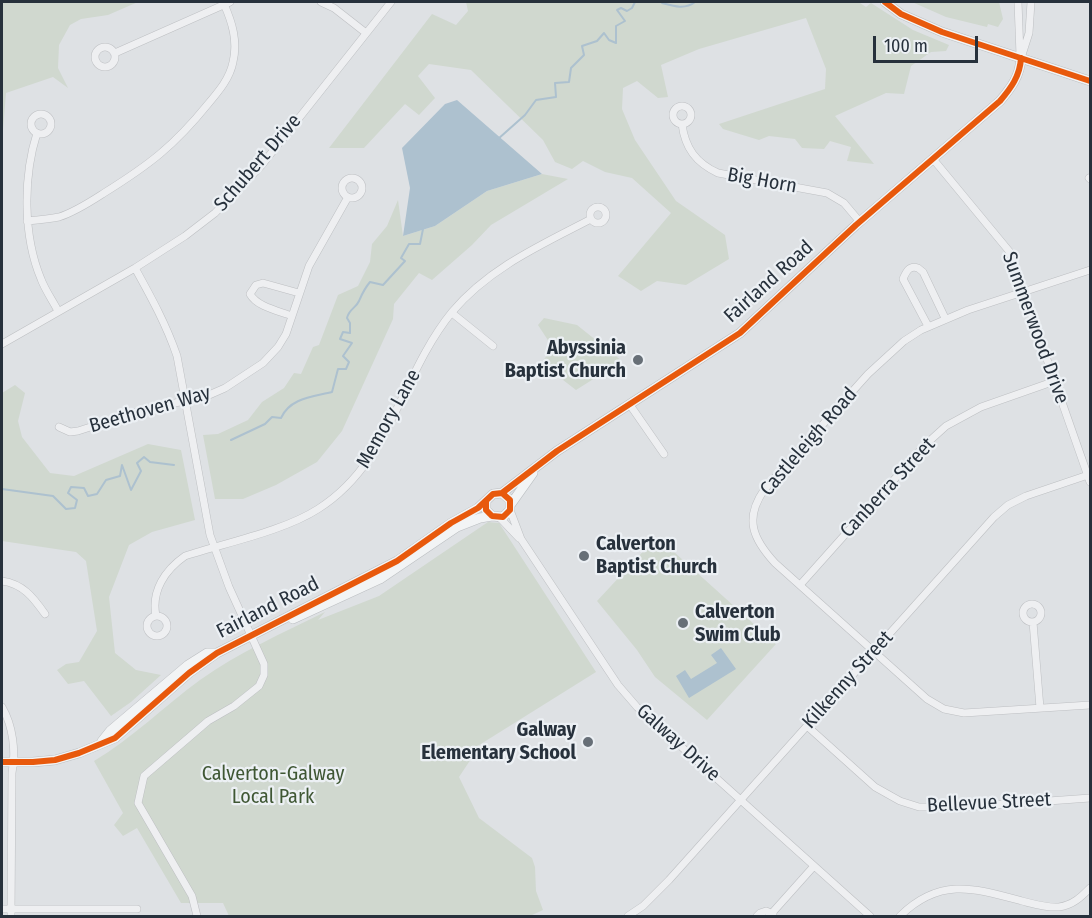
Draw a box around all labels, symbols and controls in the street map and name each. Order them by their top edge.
scale bar [876,24,981,62]
text: 100 m [884,35,928,57]
street label: Schubert Drive [209,110,307,216]
street label: Big Horn [725,163,799,199]
street label: Fairland Road [719,236,819,328]
street label: Summerwood Drive [996,249,1074,407]
place label: Abyssinia Baptist Church [505,336,626,383]
marker: Abyssinia Baptist Church [631,353,645,367]
street label: Memory Lane [352,365,426,473]
street label: Beethoven Way [87,381,213,439]
street label: Castleleigh Road [755,383,863,501]
street label: Canberra Street [836,433,940,543]
place label: Calverton Baptist Church [596,532,717,579]
marker: Calverton Baptist Church [577,549,591,563]
street label: Fairland Road [213,572,323,644]
place label: Calverton Swim Club [695,600,781,647]
marker: Calverton Swim Club [676,616,690,630]
street label: Kilkenny Street [798,626,898,734]
street label: Galway Drive [631,699,725,787]
place label: Galway Elementary School [421,718,576,765]
marker: Galway Elementary School [581,735,595,749]
park label: Calverton-Galway Local Park [202,762,344,809]
street label: Bellevue Street [926,788,1052,818]

